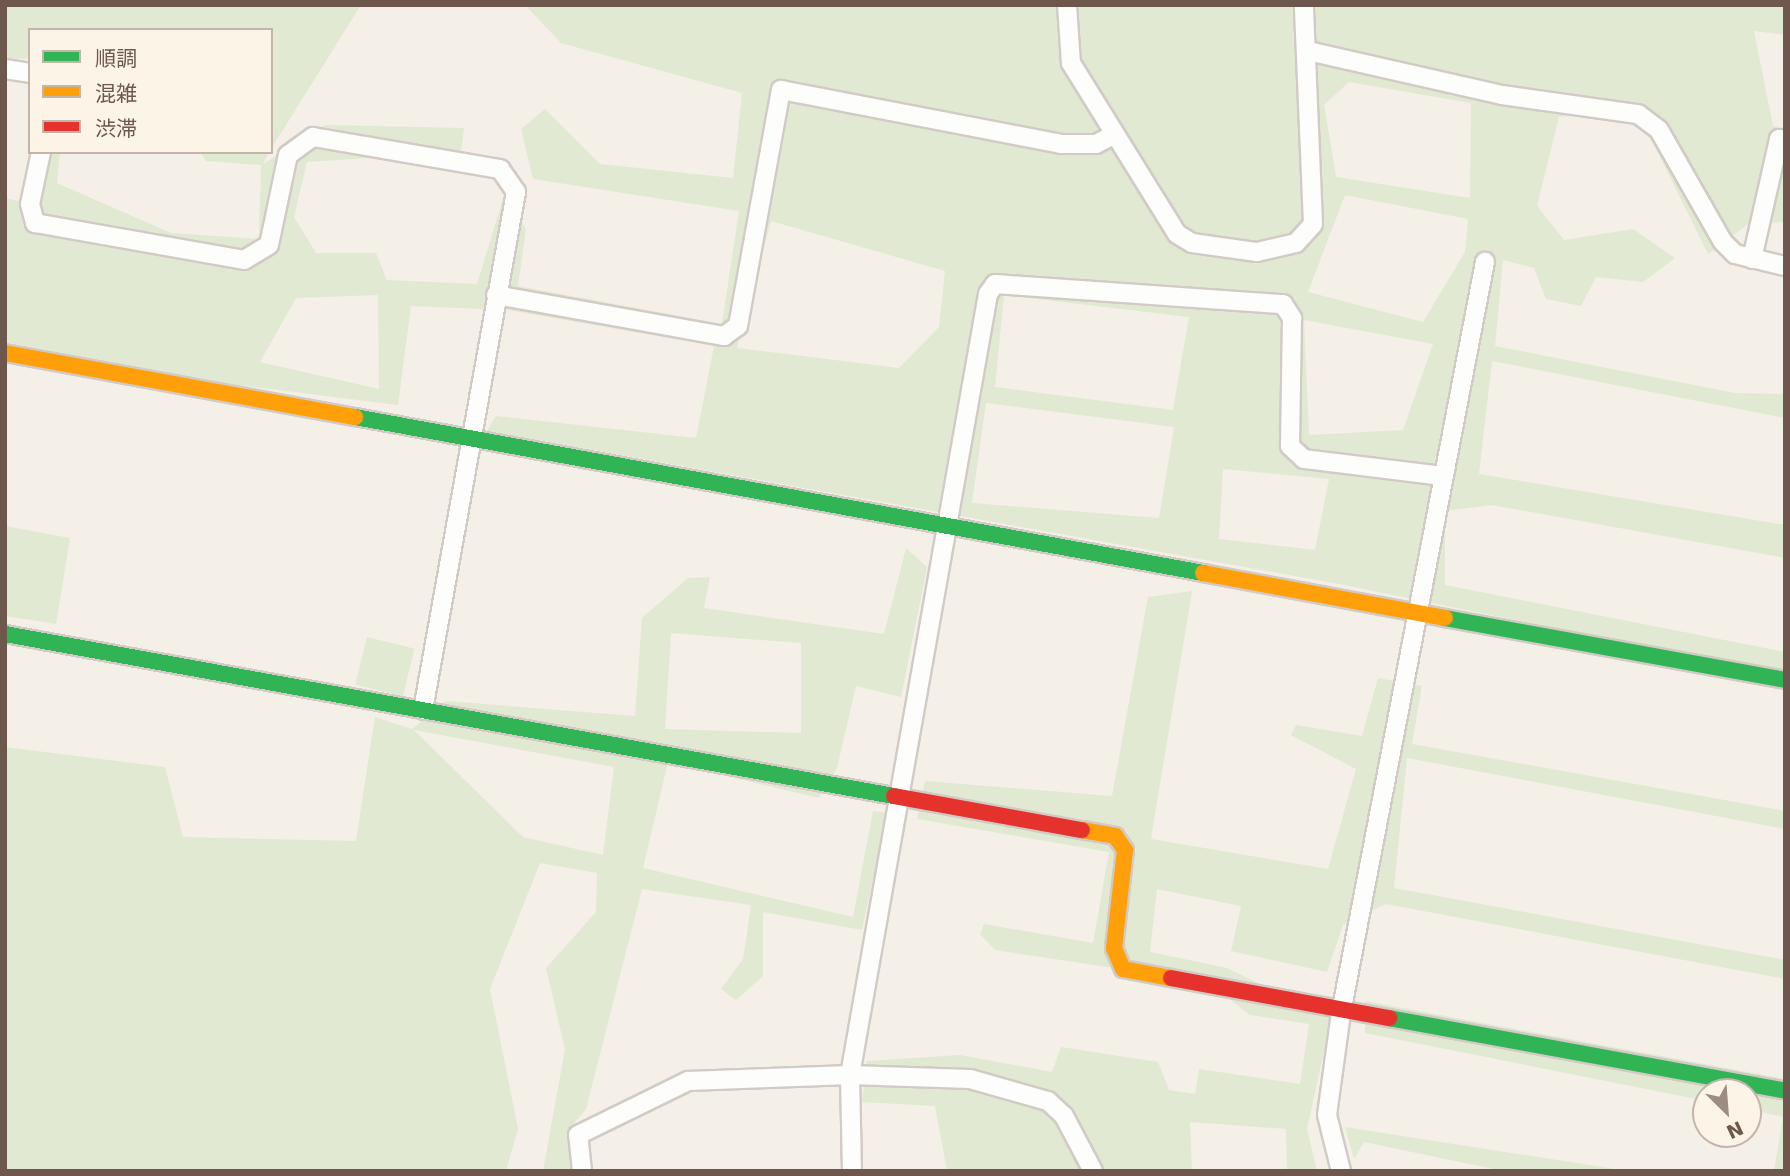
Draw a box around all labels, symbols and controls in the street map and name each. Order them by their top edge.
legend [28,28,273,154]
text: 順調 [95,47,137,71]
text: 混雑 [95,82,137,106]
text: 渋滞 [95,117,137,141]
north arrow [1692,1078,1762,1148]
text: N [1723,1117,1747,1144]

